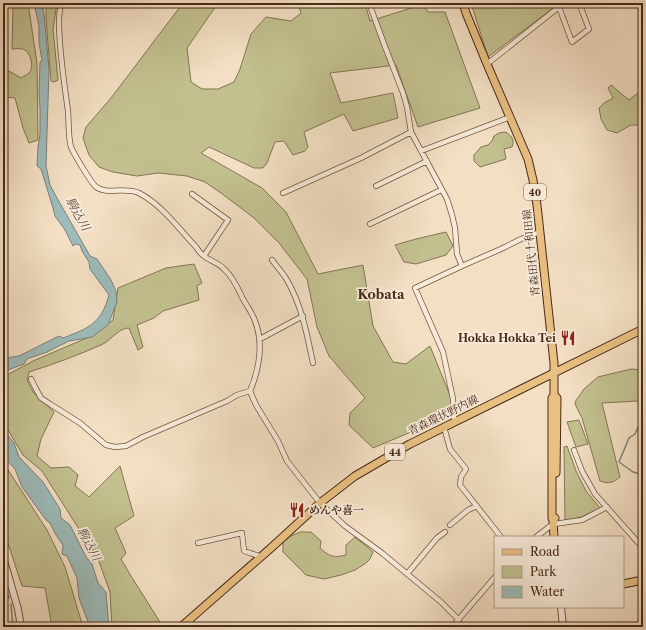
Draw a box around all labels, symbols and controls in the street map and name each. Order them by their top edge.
road number: 40 [524,184,546,200]
water label: 駒込川 [63,194,95,235]
street label: 青森田代十和田線 [519,209,543,297]
district label: Kobata [357,286,405,302]
restaurant icon: Hokka Hokka Tei [559,329,577,347]
place label: Hokka Hokka Tei [458,331,556,345]
street label: 青森環状野内線 [405,392,481,438]
road number: 44 [385,444,405,460]
restaurant icon: めんや喜一 [288,501,306,519]
place label: めんや喜一 [309,503,364,517]
water label: 駒込川 [74,524,105,565]
legend [494,536,624,608]
text: Road [530,544,560,559]
text: Park [530,564,557,579]
text: Water [529,584,564,599]

